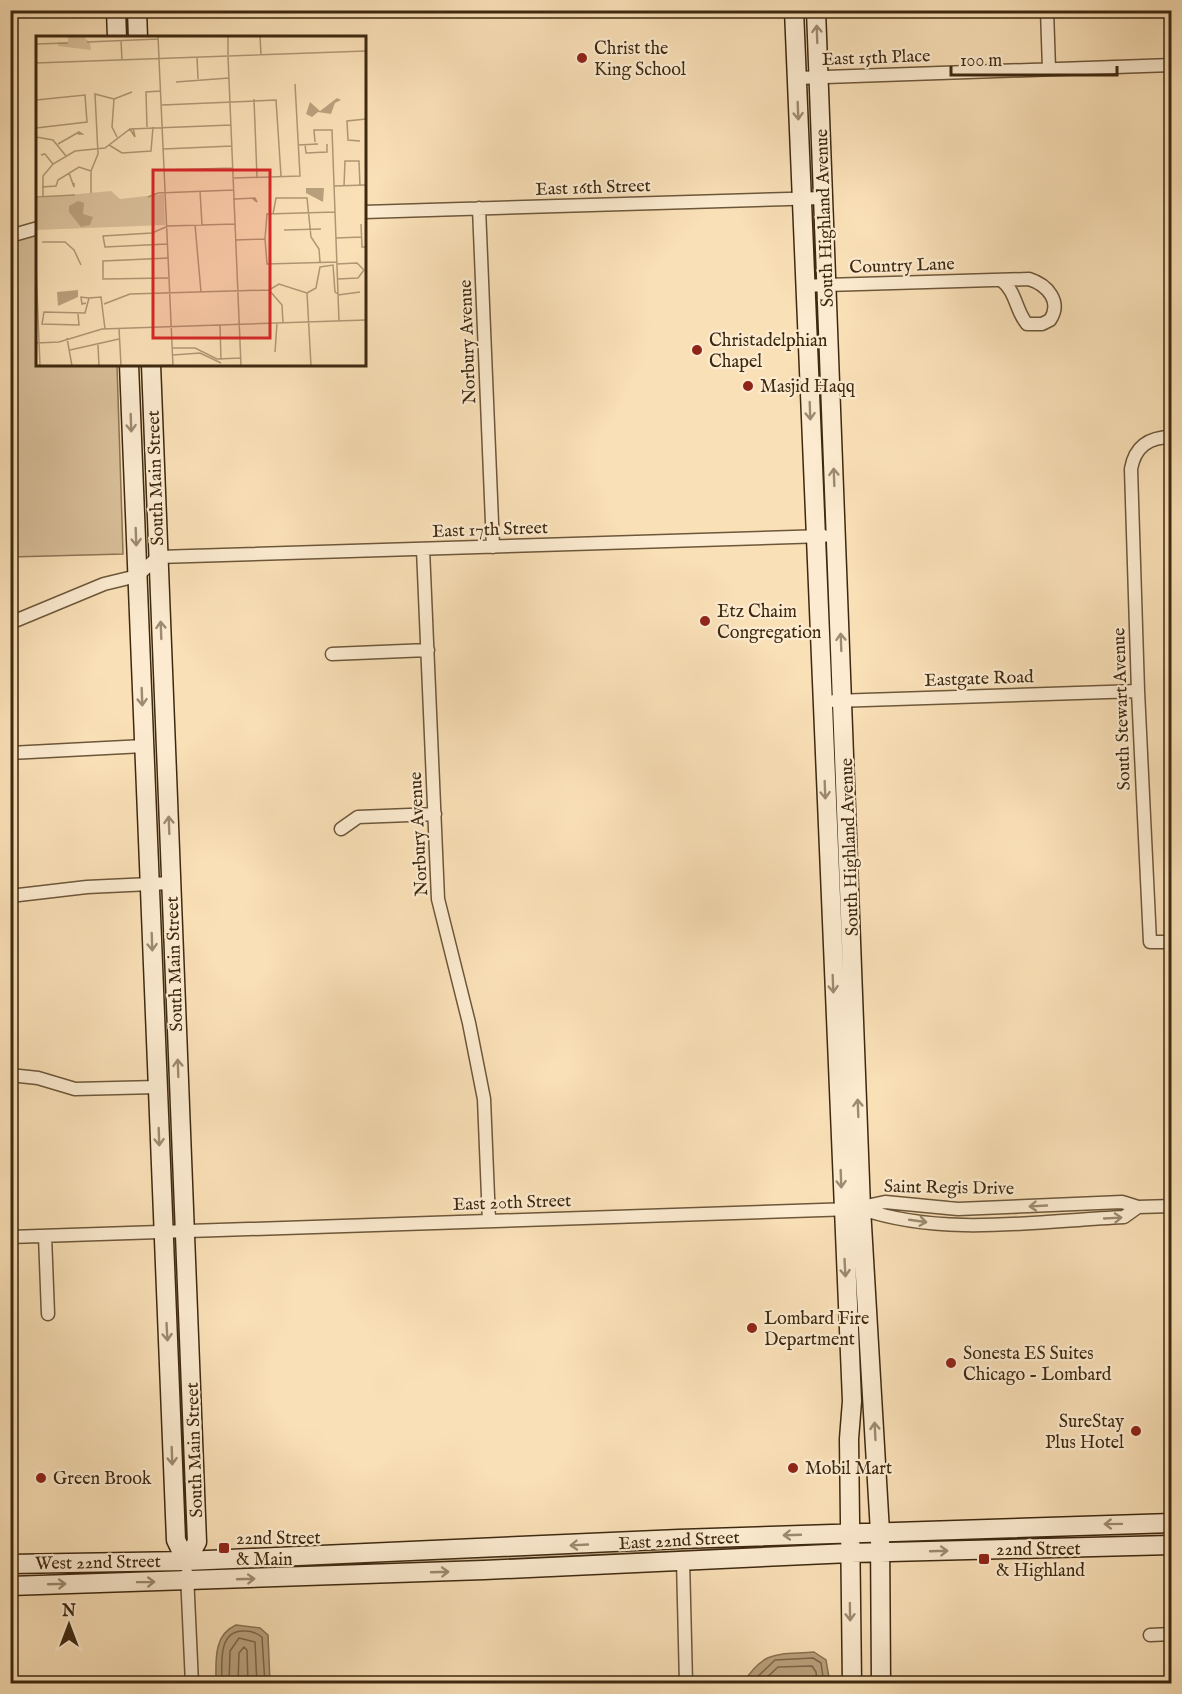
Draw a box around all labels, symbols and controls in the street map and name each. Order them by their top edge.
one-way arrow [812,25,823,45]
inset map [36,36,366,366]
place label: Christ the King School [594,38,686,82]
scale bar [951,39,1118,77]
street label: East 15th Place [821,45,931,72]
text: 100 m [960,50,1002,73]
marker: Christ the King School [575,51,589,65]
one-way arrow [792,100,804,120]
street label: South Highland Avenue [811,128,840,307]
street label: East 16th Street [535,175,651,202]
street label: Country Lane [849,253,955,280]
street label: Norbury Avenue [455,279,482,405]
place label: Christadelphian Chapel [709,330,828,374]
marker: Christadelphian Chapel [690,343,704,357]
place label: Masjid Haqq [760,376,856,399]
marker: Masjid Haqq [741,379,755,393]
one-way arrow [804,400,815,420]
street label: South Main Street [143,410,170,546]
one-way arrow [126,412,137,432]
one-way arrow [829,467,840,487]
street label: East 17th Street [432,517,549,544]
one-way arrow [130,527,141,547]
place label: Etz Chaim Congregation [717,601,822,645]
marker: Etz Chaim Congregation [698,614,712,628]
one-way arrow [155,621,166,640]
street label: South Stewart Avenue [1108,627,1137,791]
one-way arrow [835,633,846,653]
street label: Eastgate Road [924,666,1034,693]
one-way arrow [136,687,147,707]
street label: South Highland Avenue [836,757,865,936]
street label: Norbury Avenue [405,771,434,897]
one-way arrow [819,779,830,799]
one-way arrow [163,815,174,835]
street label: South Main Street [162,896,189,1032]
one-way arrow [146,932,157,952]
one-way arrow [828,974,839,994]
one-way arrow [173,1058,184,1078]
one-way arrow [852,1098,864,1118]
one-way arrow [153,1127,165,1147]
one-way arrow [836,1169,847,1189]
street label: Saint Regis Drive [884,1176,1014,1201]
street label: East 20th Street [452,1190,572,1217]
one-way arrow [1029,1200,1049,1211]
one-way arrow [1103,1212,1123,1223]
one-way arrow [908,1215,928,1226]
one-way arrow [840,1257,851,1277]
place label: Lombard Fire Department [764,1308,869,1352]
marker: Lombard Fire Department [745,1321,759,1335]
one-way arrow [162,1322,173,1342]
place label: Sonesta ES Suites Chicago - Lombard [963,1343,1112,1387]
marker: Sonesta ES Suites Chicago - Lombard [944,1356,958,1370]
street label: South Main Street [182,1382,209,1518]
place label: SureStay Plus Hotel [1045,1411,1124,1455]
one-way arrow [869,1422,880,1442]
marker: SureStay Plus Hotel [1129,1424,1143,1438]
one-way arrow [167,1445,178,1465]
place label: Mobil Mart [805,1458,892,1481]
marker: Mobil Mart [786,1461,800,1475]
place label: Green Brook [53,1468,152,1491]
marker: Green Brook [34,1471,48,1485]
one-way arrow [1104,1519,1124,1530]
street label: East 22nd Street [618,1527,740,1556]
place label: 22nd Street & Main [236,1528,321,1572]
one-way arrow [782,1529,802,1540]
one-way arrow [569,1539,589,1550]
place label: 22nd Street & Highland [996,1539,1085,1583]
marker: 22nd Street & Main [217,1541,231,1555]
one-way arrow [928,1545,948,1557]
street label: West 22nd Street [35,1551,161,1576]
marker: 22nd Street & Highland [977,1552,991,1566]
one-way arrow [430,1566,450,1578]
one-way arrow [235,1574,255,1585]
one-way arrow [135,1576,155,1588]
one-way arrow [47,1579,67,1590]
north arrow [39,1595,99,1655]
one-way arrow [844,1601,856,1621]
text: N [61,1602,76,1622]

